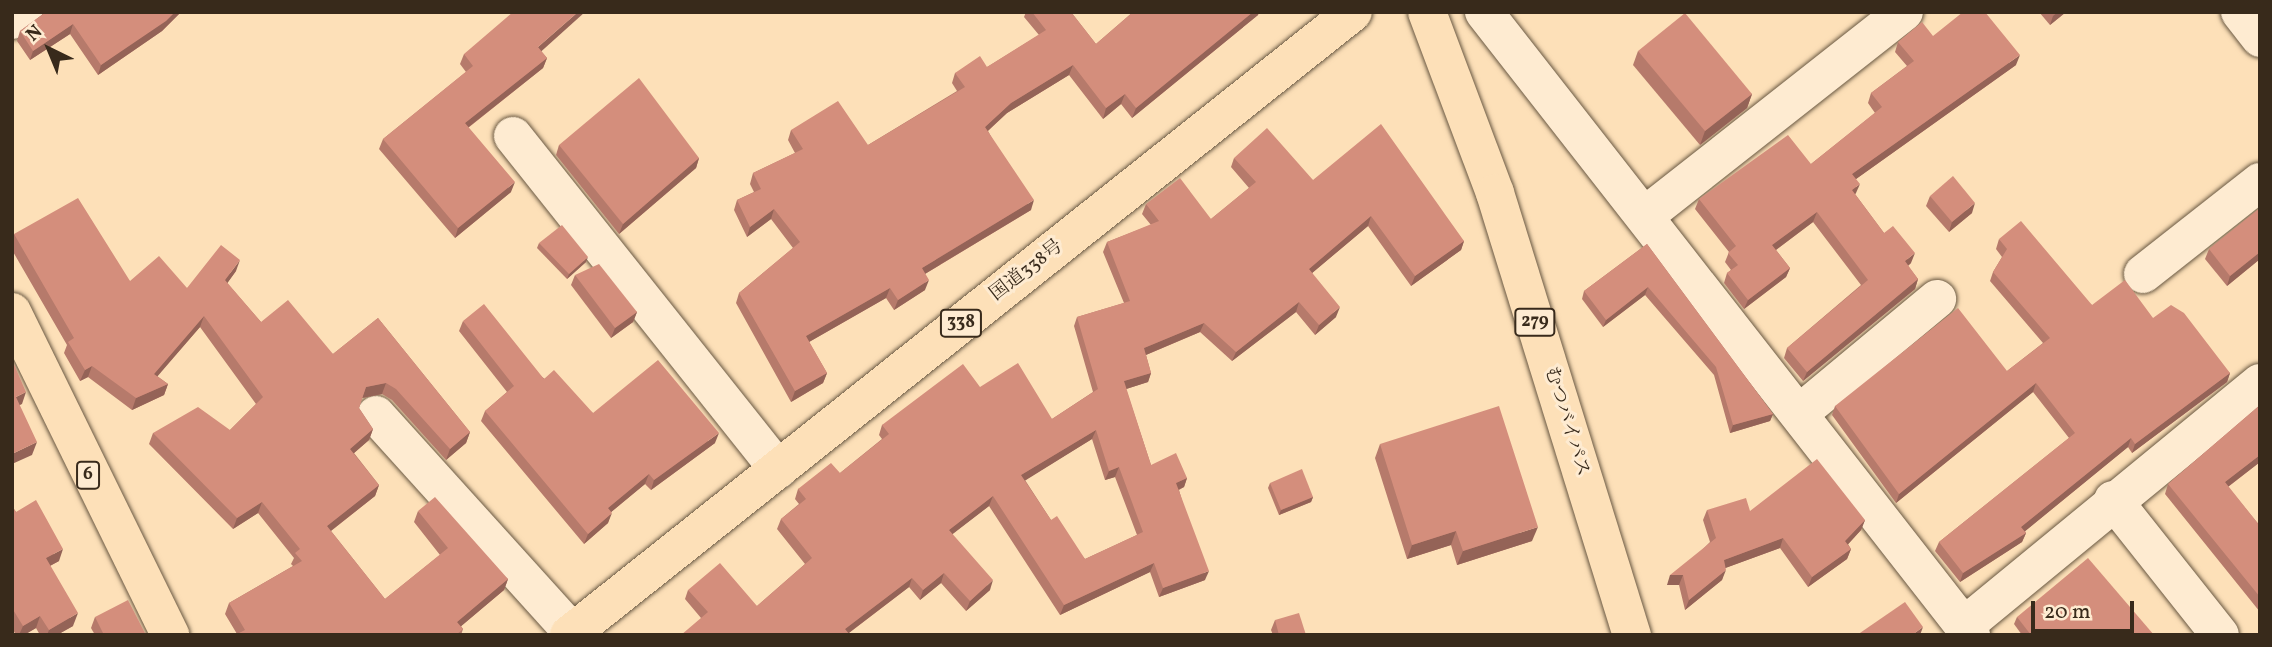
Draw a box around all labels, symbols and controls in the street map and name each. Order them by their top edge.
north arrow [14,14,84,84]
text: N [21,19,49,48]
street label: 国道338号 [986,236,1068,306]
road number: 279 [1514,308,1556,336]
road number: 338 [938,309,984,338]
street label: むつバイパス [1538,364,1594,480]
road number: 6 [76,461,100,490]
scale bar [2034,588,2137,632]
text: 20 m [2044,598,2090,627]

